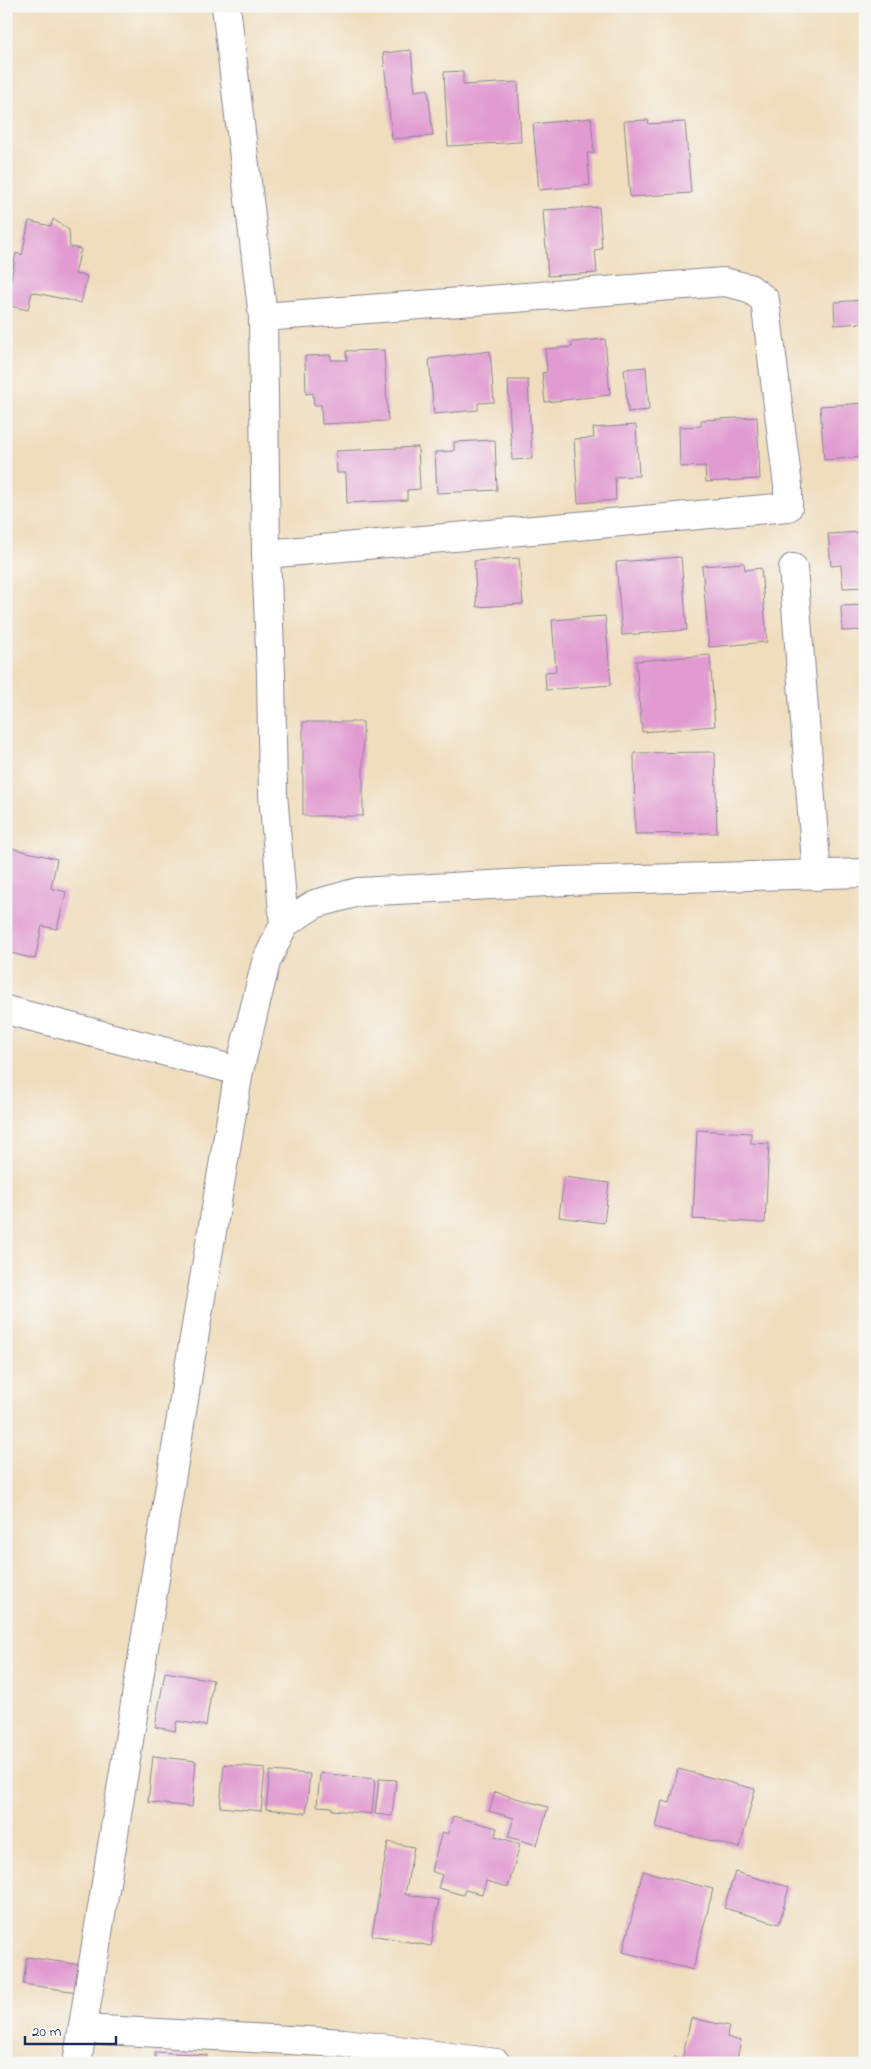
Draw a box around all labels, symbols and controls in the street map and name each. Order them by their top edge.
scale bar [25,2014,116,2046]
text: 20 m [32,2021,62,2043]

